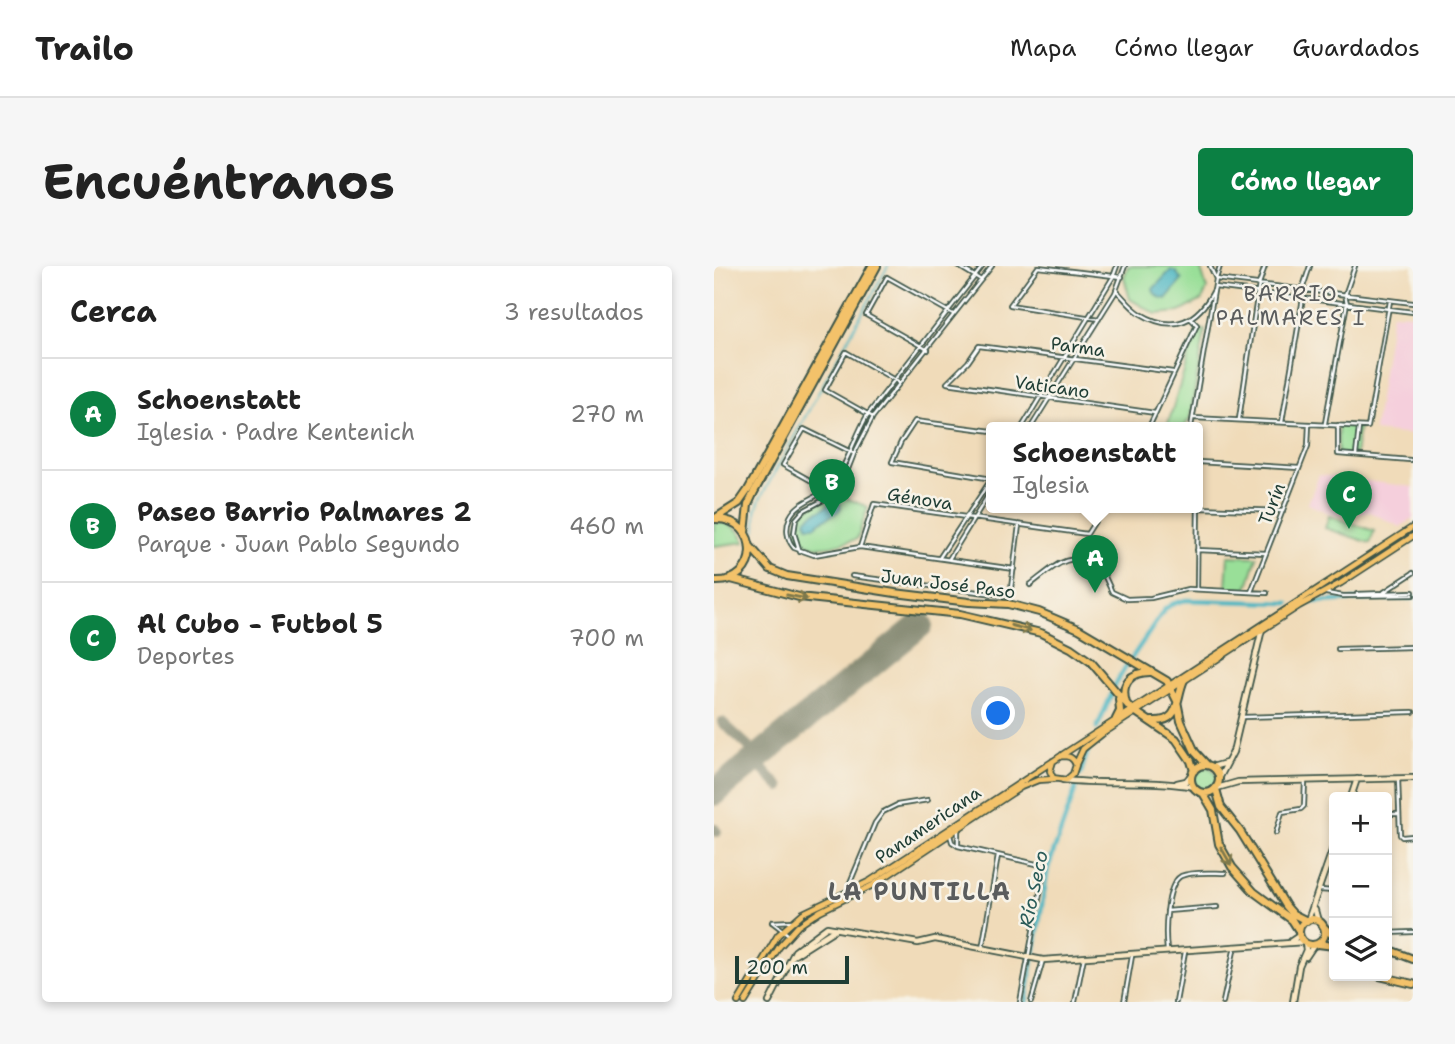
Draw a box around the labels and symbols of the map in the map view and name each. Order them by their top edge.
district label: BARRIO PALMARES I [1216,280,1366,332]
street label: Parma [1049,331,1107,363]
street label: Vaticano [1013,370,1091,404]
pin: B [809,459,855,517]
pin: C [1326,471,1372,529]
street label: Turín [1253,480,1291,528]
street label: Génova [886,482,954,516]
pin: A [1072,535,1118,593]
street label: Juan José Paso [879,564,1017,604]
one-way arrow [785,590,808,604]
one-way arrow [1010,622,1032,635]
your location [981,696,1015,730]
street label: Panamericana [870,781,986,869]
one-way arrow [1219,846,1233,866]
water label: Río Seco [1013,848,1054,930]
district label: LA PUNTILLA [828,876,1012,908]
scale bar [735,953,849,985]

